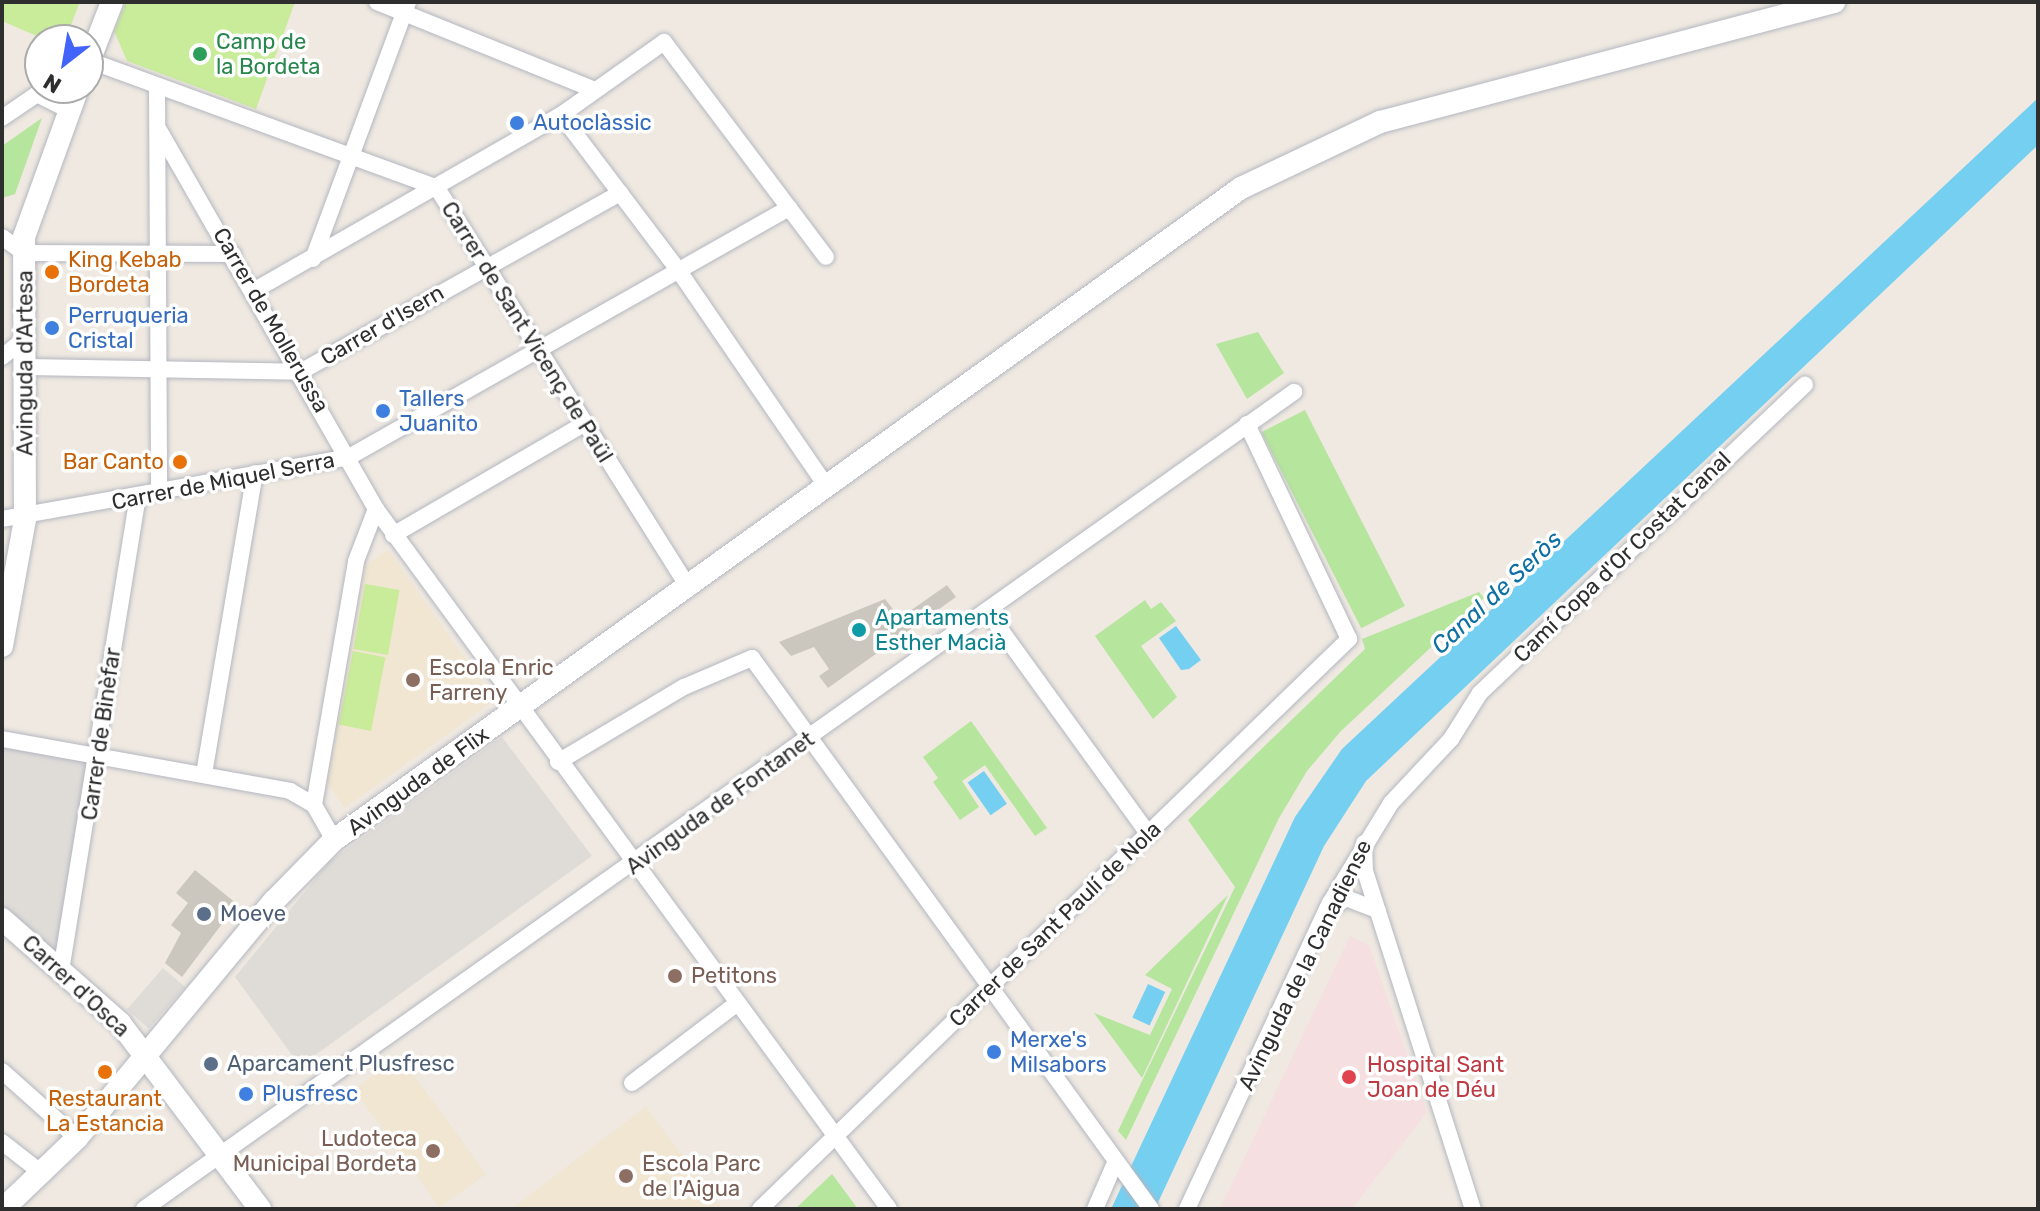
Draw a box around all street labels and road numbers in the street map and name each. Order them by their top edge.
street label: Carrer de Sant Vicenç de Paül [435,196,619,468]
street label: Carrer de Mollerussa [207,223,335,417]
street label: Avinguda d'Artesa [12,270,38,456]
street label: Carrer d'Isern [315,279,449,371]
street label: Carrer de Miquel Serra [109,446,337,516]
street label: Camí Copa d'Or Costat Canal [1508,446,1736,668]
street label: Carrer de Binèfar [76,646,126,822]
street label: Avinguda de Flix [342,721,494,841]
street label: Avinguda de Fontanet [621,726,819,880]
street label: Carrer de Sant Paulí de Nola [943,816,1167,1032]
street label: Avinguda de la Canadiense [1233,835,1377,1095]
street label: Carrer d'Osca [17,929,135,1043]

